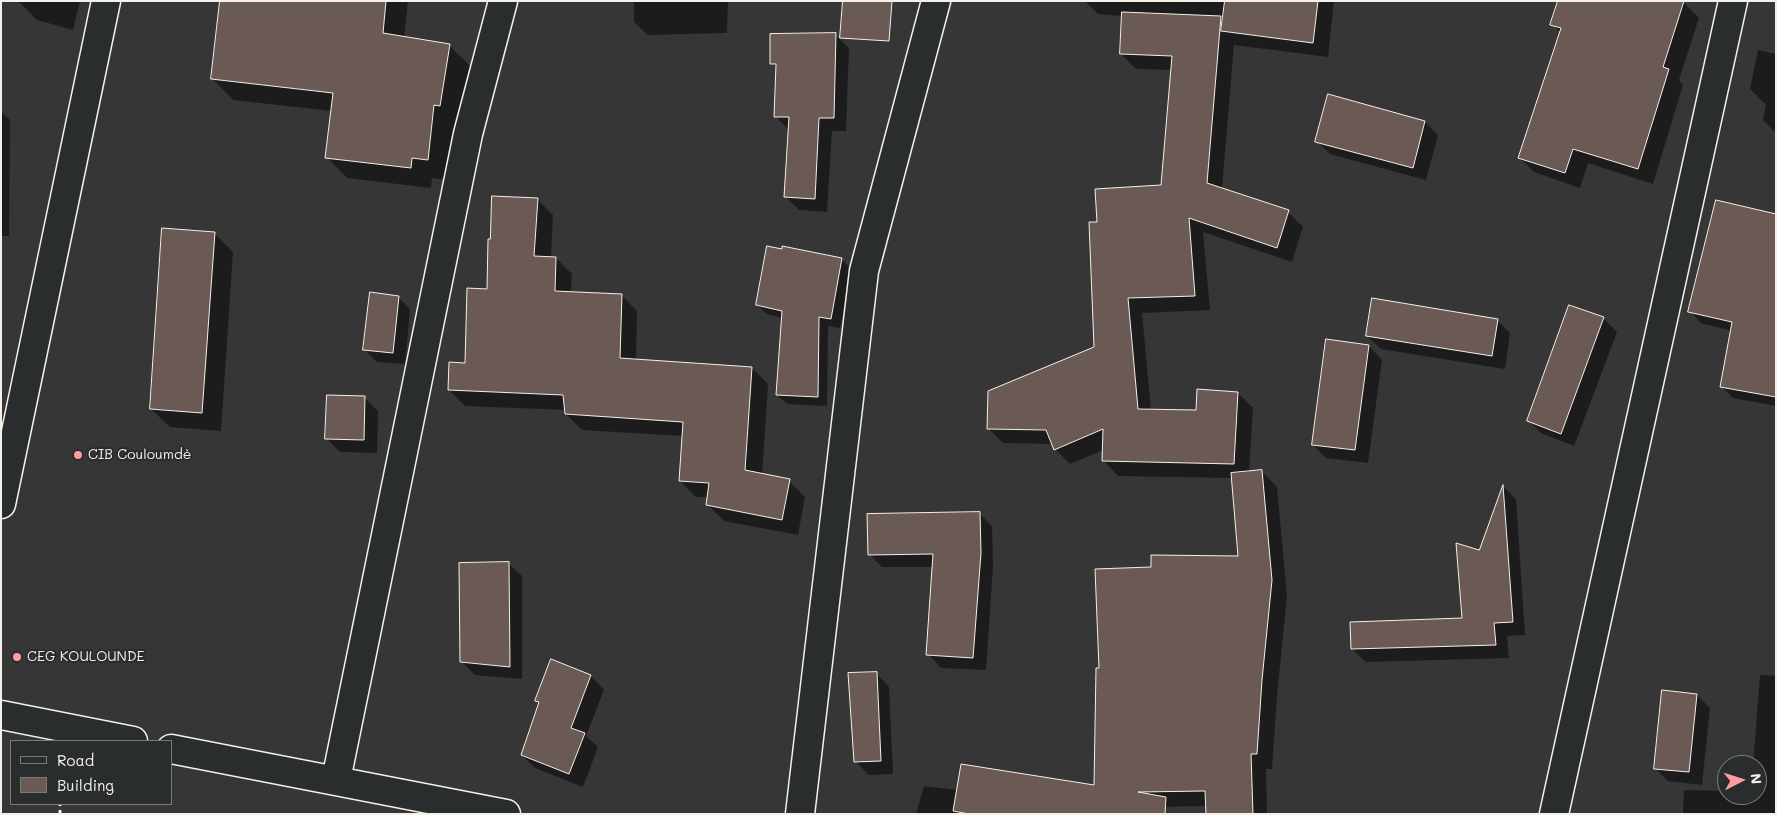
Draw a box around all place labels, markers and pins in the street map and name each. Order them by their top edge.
place label: CIB Couloumdè [88,447,191,463]
marker: CIB Couloumdè [72,449,84,461]
place label: CEG KOULOUNDE [27,649,145,665]
marker: CEG KOULOUNDE [11,651,23,663]

